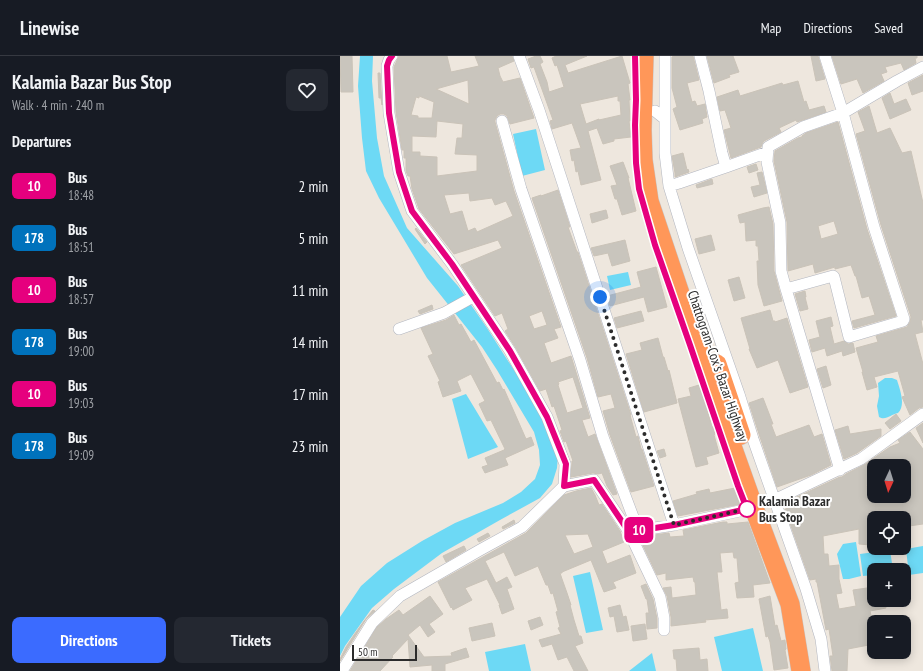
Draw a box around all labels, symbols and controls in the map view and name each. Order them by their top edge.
text: Linewise [20,16,79,40]
text: Map [761,19,781,37]
text: Directions [803,19,852,37]
text: Saved [874,19,903,37]
button: heart [286,69,328,111]
text: Kalamia Bazar Bus Stop [12,70,171,94]
text: Walk · 4 min · 240 m [12,97,104,114]
text: Departures [12,132,71,151]
text: Bus [68,168,87,187]
text: 10 [27,177,41,195]
text: 2 min [298,177,328,196]
text: 18:48 [68,187,94,204]
text: Bus [68,220,87,239]
text: 178 [24,229,44,247]
text: 5 min [298,229,328,248]
text: 18:51 [68,239,94,256]
text: Bus [68,272,87,291]
text: 10 [27,281,41,299]
text: 11 min [292,281,328,300]
your location [590,287,610,307]
street label: Chattogram-Cox's Bazar Highway [684,288,753,445]
text: 18:57 [68,291,94,308]
text: Bus [68,324,87,343]
text: 178 [24,333,44,351]
text: 14 min [292,333,328,352]
text: 19:00 [68,343,94,360]
text: Bus [68,376,87,395]
text: 10 [27,385,41,403]
text: 17 min [292,385,328,404]
text: 19:03 [68,395,94,412]
text: Bus [68,428,87,447]
text: 178 [24,437,44,455]
text: 23 min [292,437,328,456]
text: 19:09 [68,447,94,464]
north arrow [867,459,911,503]
map controls [867,459,911,659]
place label: Kalamia Bazar Bus Stop [759,492,831,526]
marker: Kalamia Bazar Bus Stop [738,500,756,518]
button: locate [867,511,911,555]
line badge: 10 [621,517,657,543]
text: 10 [632,521,646,539]
button: + [867,563,911,607]
button: − [867,615,911,659]
button: Directions [12,617,166,663]
button: Tickets [174,617,328,663]
scale bar [352,643,417,662]
text: 50 m [358,645,377,659]

